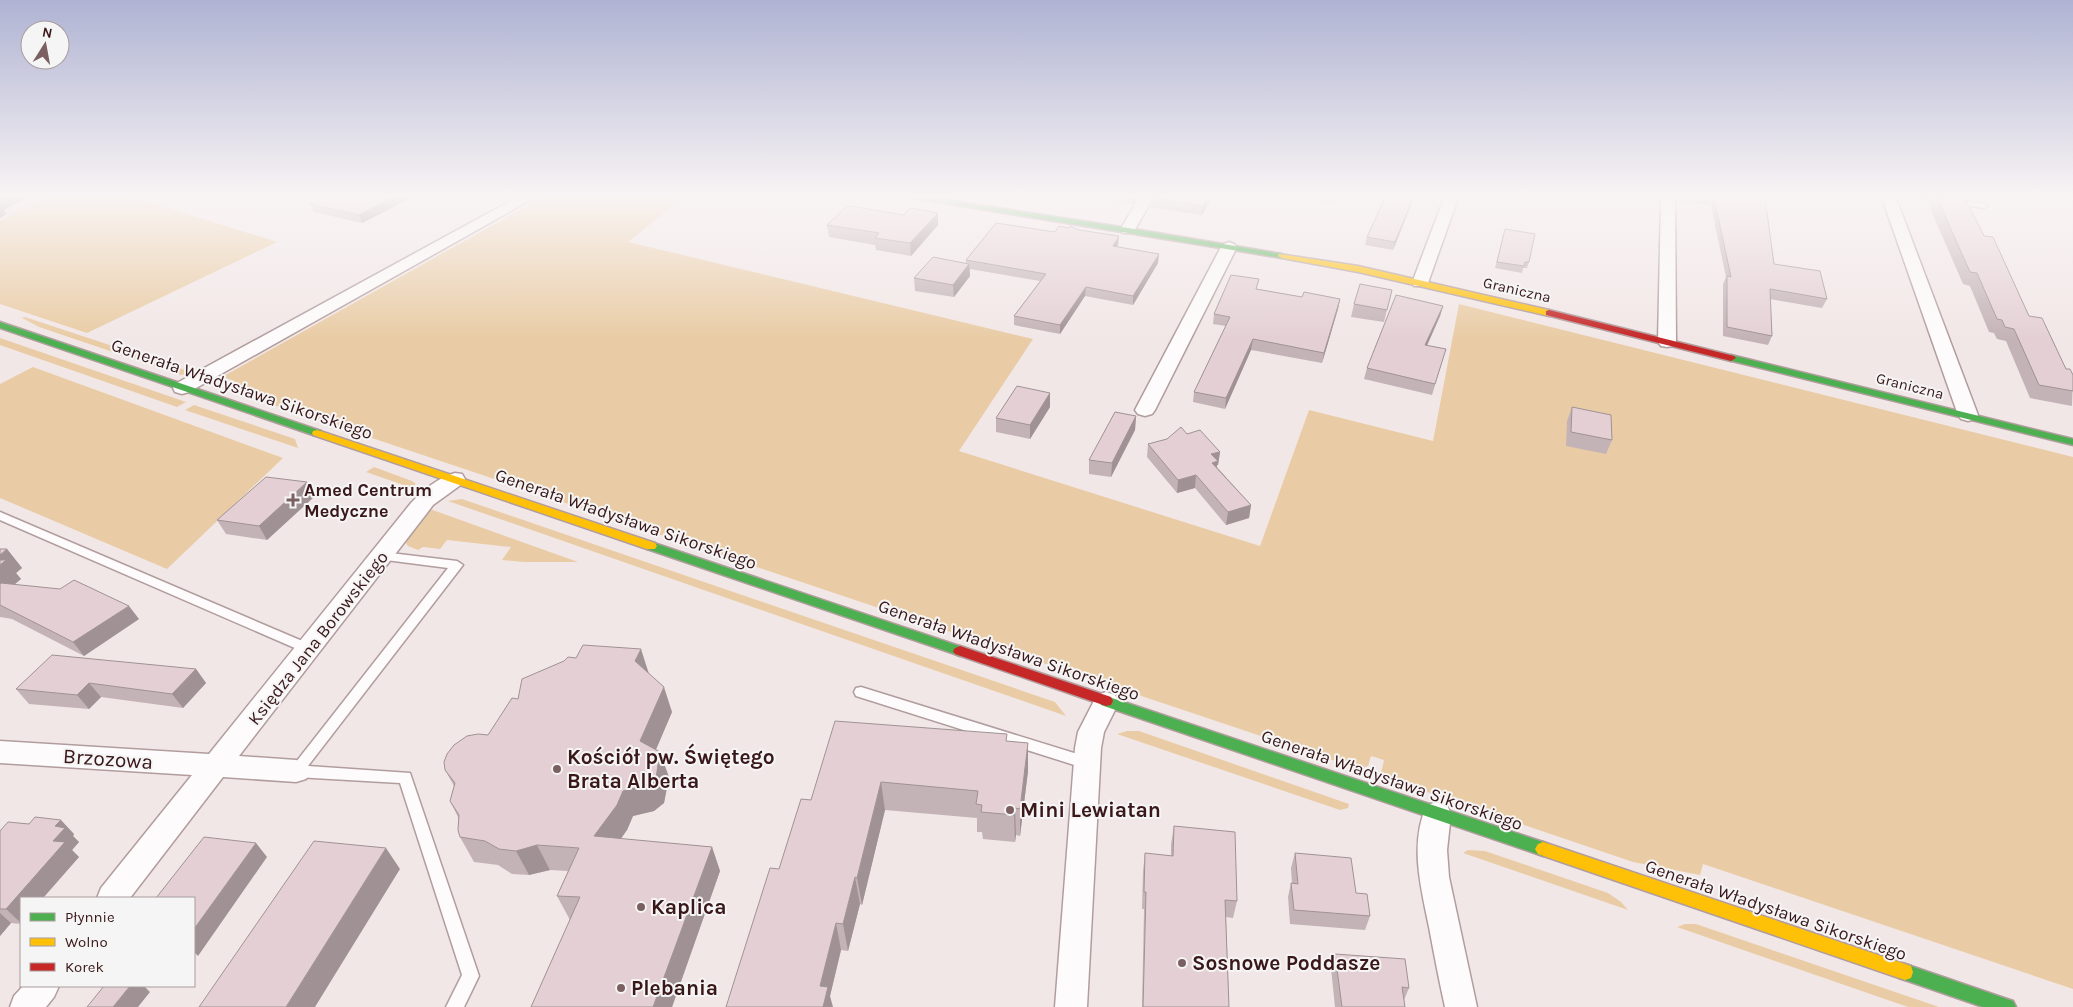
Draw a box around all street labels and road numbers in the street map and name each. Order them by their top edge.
street label: Graniczna [1481,273,1553,307]
street label: Generała Władysława Sikorskiego [108,334,376,444]
street label: Graniczna [1874,369,1946,403]
street label: Generała Władysława Sikorskiego [492,464,760,574]
street label: Księdza Jana Borowskiego [243,546,393,730]
street label: Generała Władysława Sikorskiego [875,595,1143,705]
street label: Generała Władysława Sikorskiego [1258,725,1526,835]
street label: Brzozowa [62,744,154,774]
street label: Generała Władysława Sikorskiego [1642,855,1910,965]

